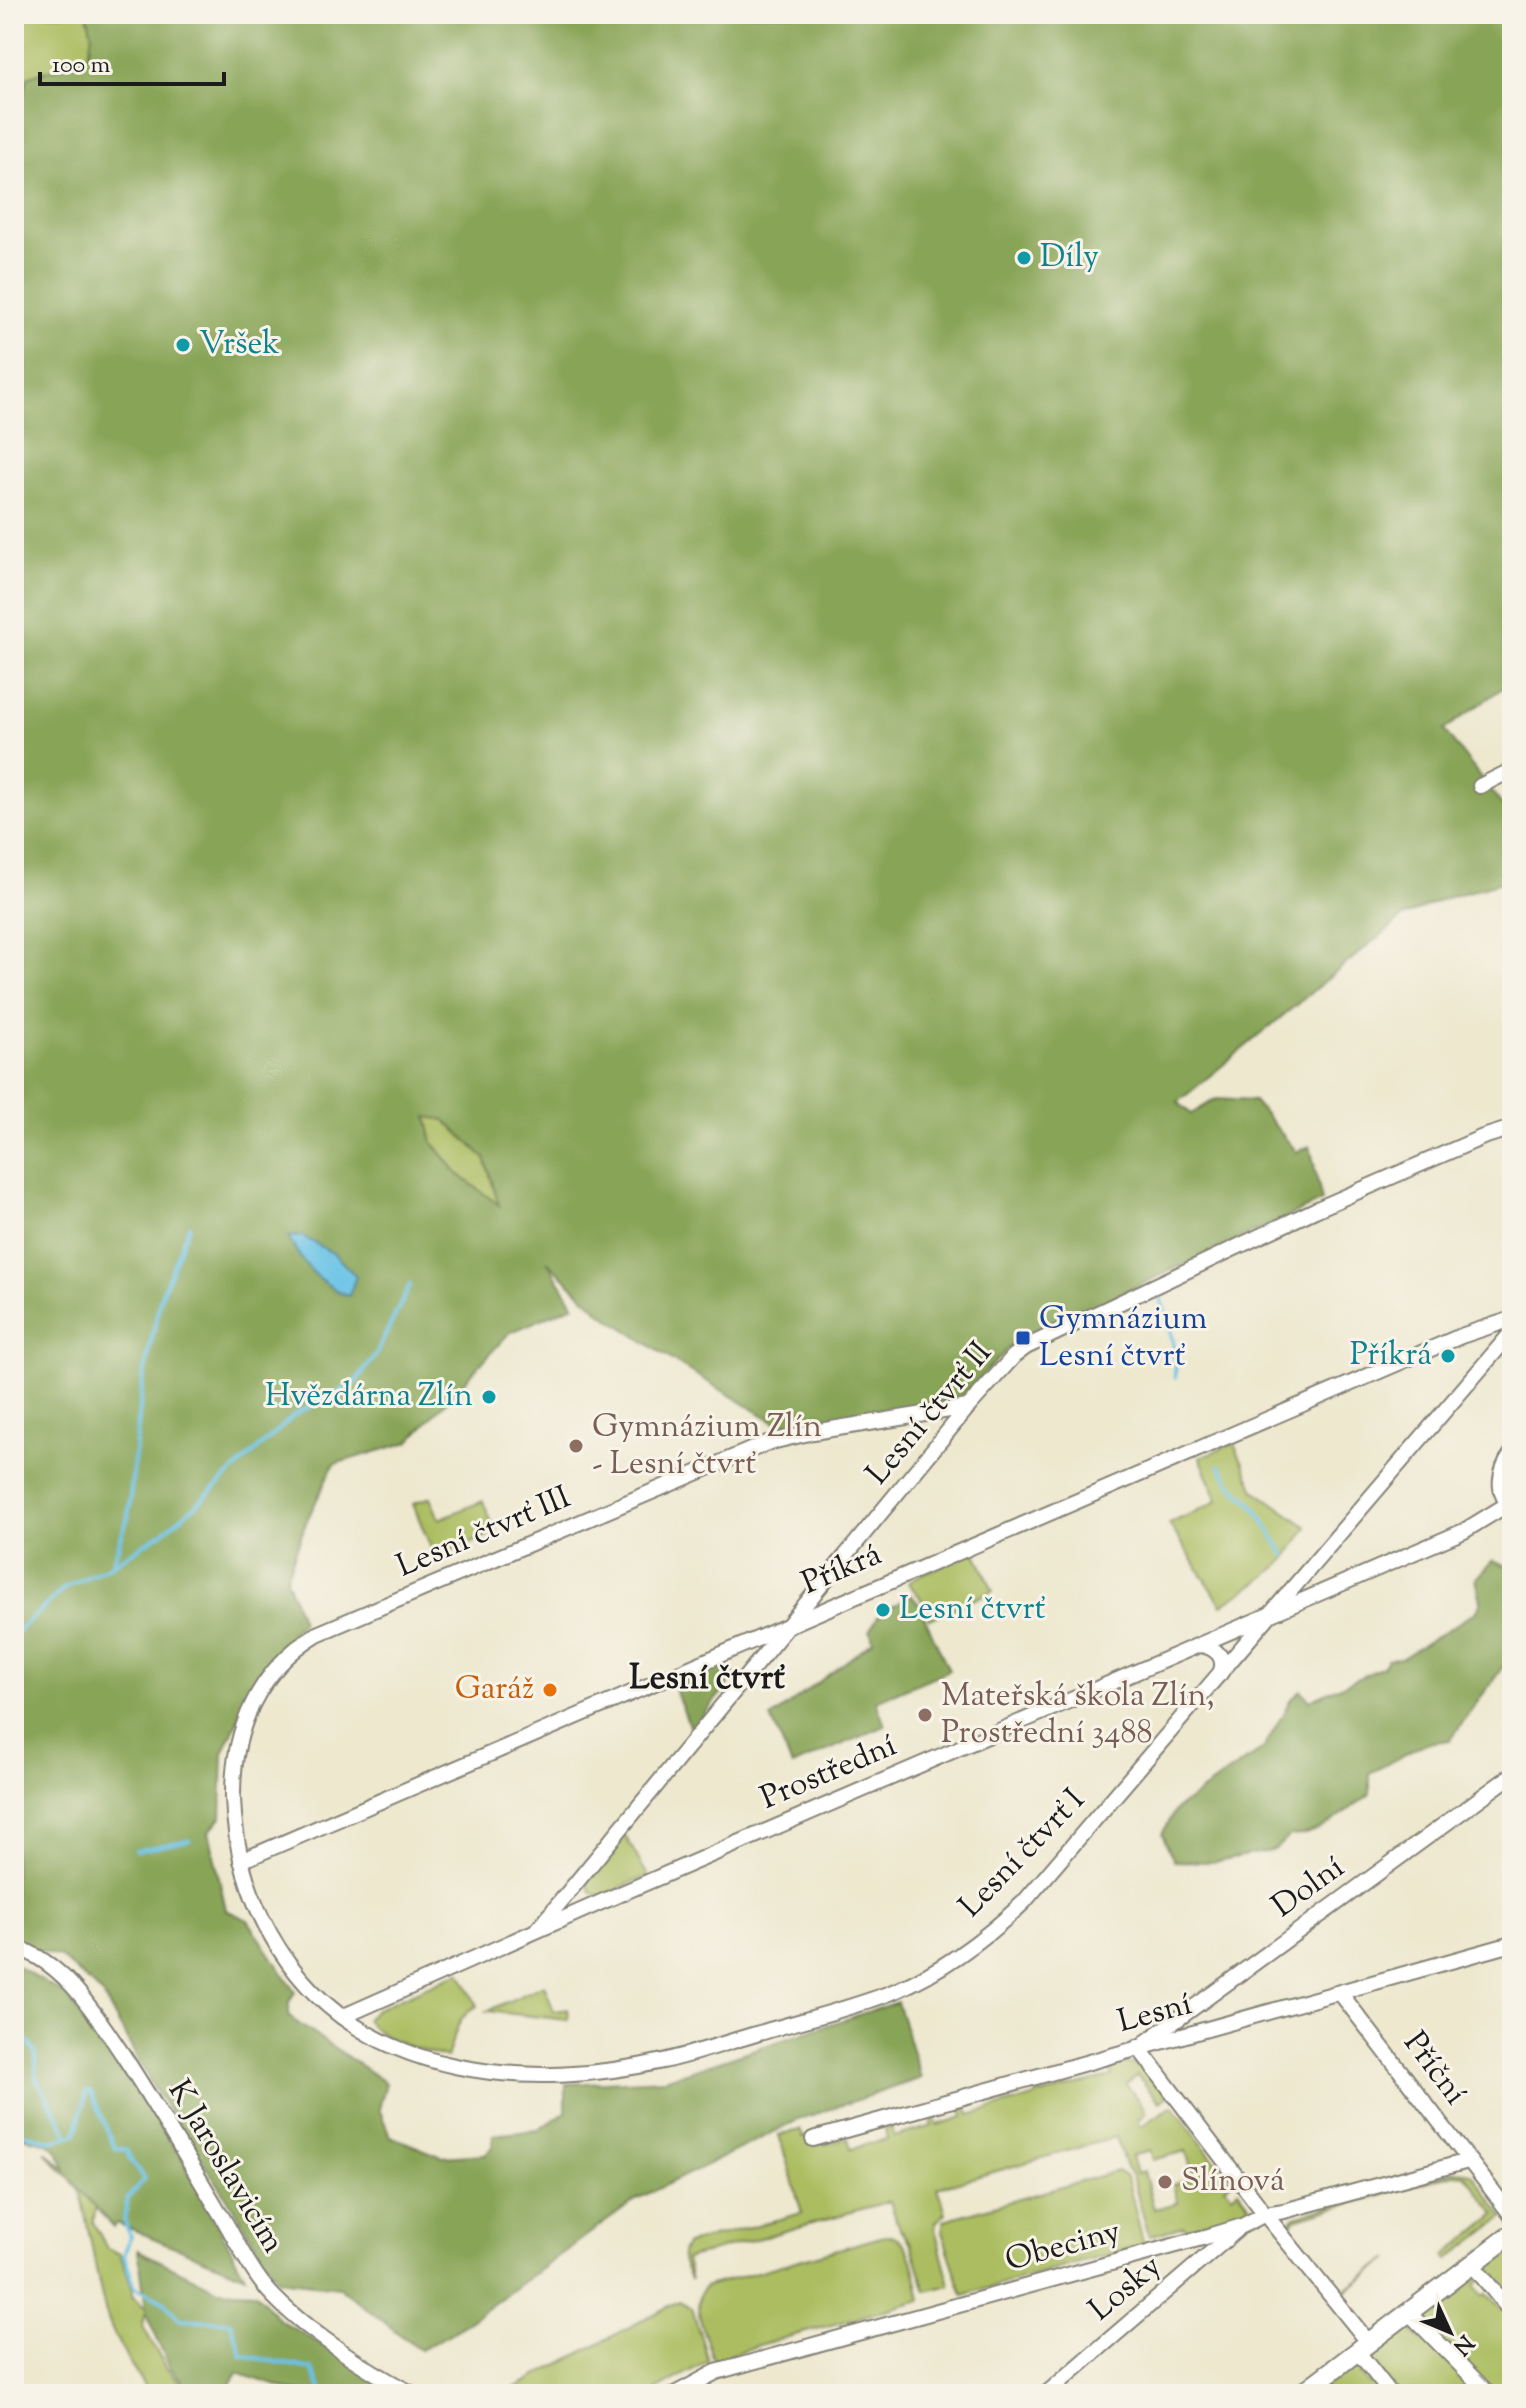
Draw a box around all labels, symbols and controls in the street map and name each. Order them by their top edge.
scale bar [40,36,224,86]
text: 100 m [52,49,110,83]
place label: Díly [1040,235,1099,281]
marker: Díly [1015,249,1033,267]
place label: Vršek [199,322,280,368]
marker: Vršek [174,336,192,354]
place label: Gymnázium Lesní čtvrť [1039,1297,1207,1380]
marker: Gymnázium Lesní čtvrť [1014,1329,1032,1347]
street label: Lesní čtvrť II [856,1332,1004,1496]
place label: Příkrá [1350,1333,1432,1379]
marker: Příkrá [1439,1347,1457,1365]
place label: Hvězdárna Zlín [265,1374,473,1420]
marker: Hvězdárna Zlín [480,1388,498,1406]
place label: Gymnázium Zlín - Lesní čtvrť [592,1405,822,1488]
marker: Gymnázium Zlín - Lesní čtvrť [567,1437,585,1455]
street label: Lesní čtvrť III [390,1476,578,1590]
street label: Příkrá [795,1533,889,1607]
place label: Lesní čtvrť [899,1587,1046,1633]
marker: Lesní čtvrť [874,1601,892,1619]
district label: Lesní čtvrť [629,1655,785,1704]
place label: Garáž [455,1667,534,1713]
place label: Mateřská škola Zlín, Prostřední 3488 [941,1674,1214,1757]
marker: Garáž [541,1681,559,1699]
marker: Mateřská škola Zlín, Prostřední 3488 [916,1706,934,1724]
street label: Prostřední [754,1724,904,1822]
street label: Lesní čtvrť I [950,1779,1096,1929]
street label: Dolní [1263,1846,1355,1930]
street label: Lesní [1113,1982,1197,2046]
street label: Příční [1391,2023,1477,2115]
street label: K Jaroslavicím [155,2072,295,2262]
place label: Slínová [1181,2159,1285,2205]
marker: Slínová [1156,2173,1174,2191]
street label: Obeciny [1000,2210,1126,2284]
street label: Losky [1080,2245,1172,2333]
north arrow [1410,2292,1490,2372]
text: N [1444,2326,1480,2362]

